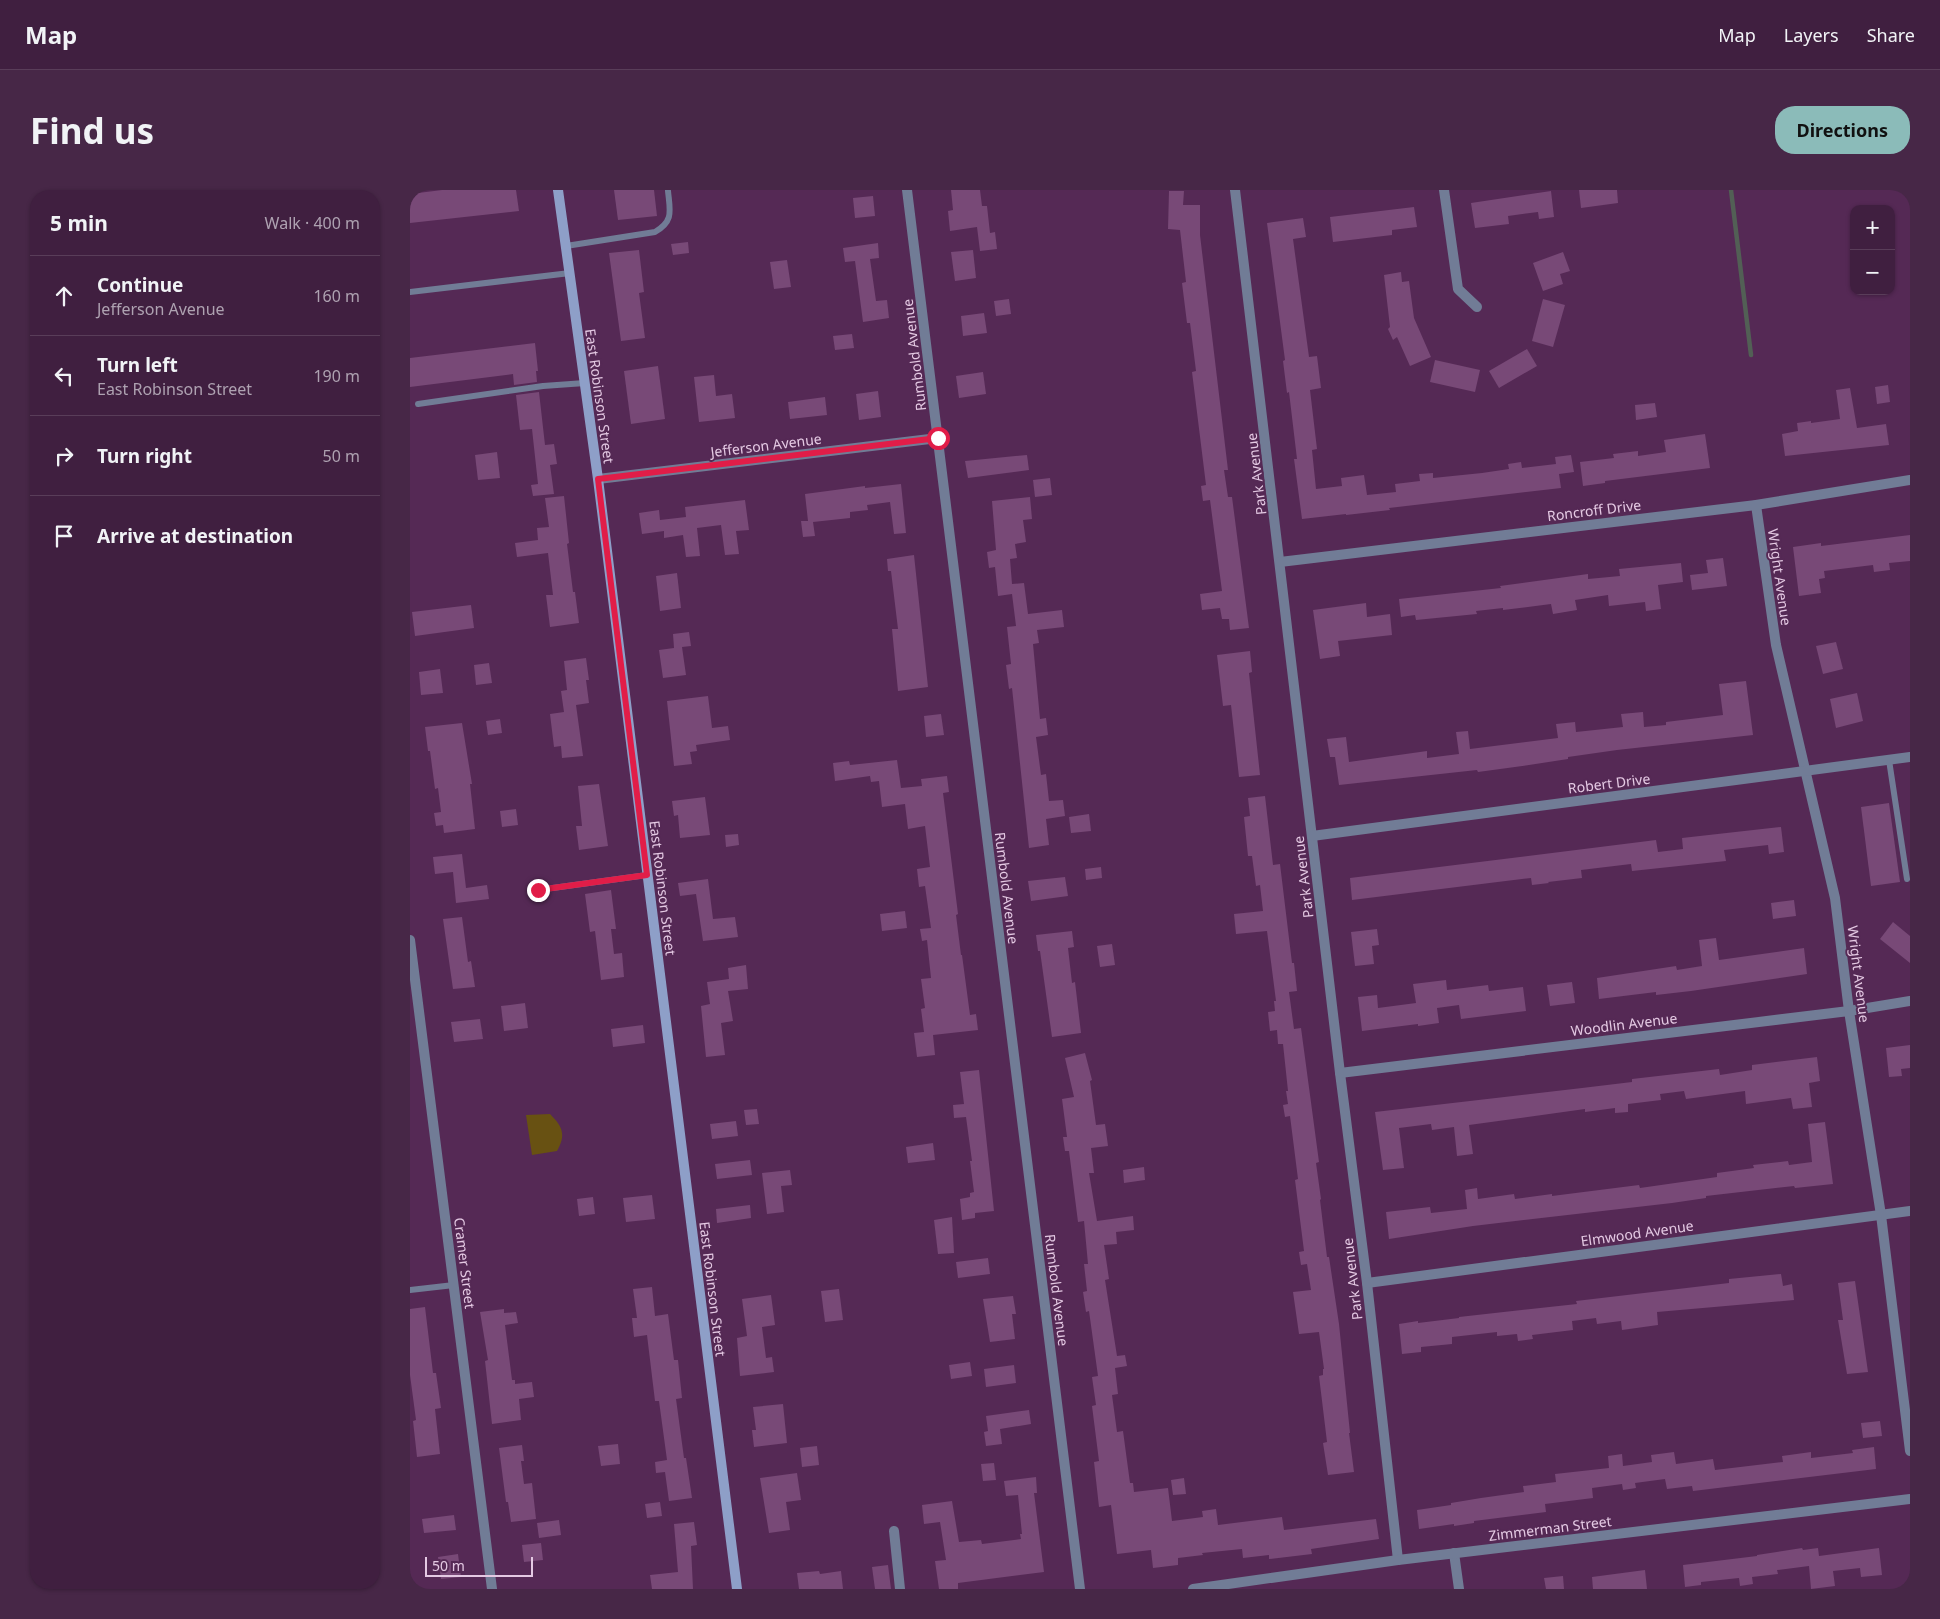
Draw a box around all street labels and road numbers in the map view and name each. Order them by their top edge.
street label: Rumbold Avenue [898,298,930,412]
street label: East Robinson Street [581,328,619,464]
street label: Jefferson Avenue [707,429,823,461]
street label: Park Avenue [1242,432,1270,516]
street label: Roncroff Drive [1546,495,1642,525]
street label: Wright Avenue [1764,527,1796,627]
street label: Robert Drive [1567,769,1651,797]
street label: East Robinson Street [645,820,681,956]
street label: Rumbold Avenue [991,831,1023,945]
street label: Park Avenue [1289,835,1317,919]
street label: Wright Avenue [1844,925,1874,1024]
street label: Woodlin Avenue [1570,1008,1678,1040]
street label: Cramer Street [450,1216,480,1310]
street label: Elmwood Avenue [1579,1216,1695,1250]
street label: East Robinson Street [695,1221,731,1357]
street label: Rumbold Avenue [1041,1233,1073,1347]
street label: Park Avenue [1338,1237,1366,1321]
street label: Zimmerman Street [1487,1511,1613,1545]

